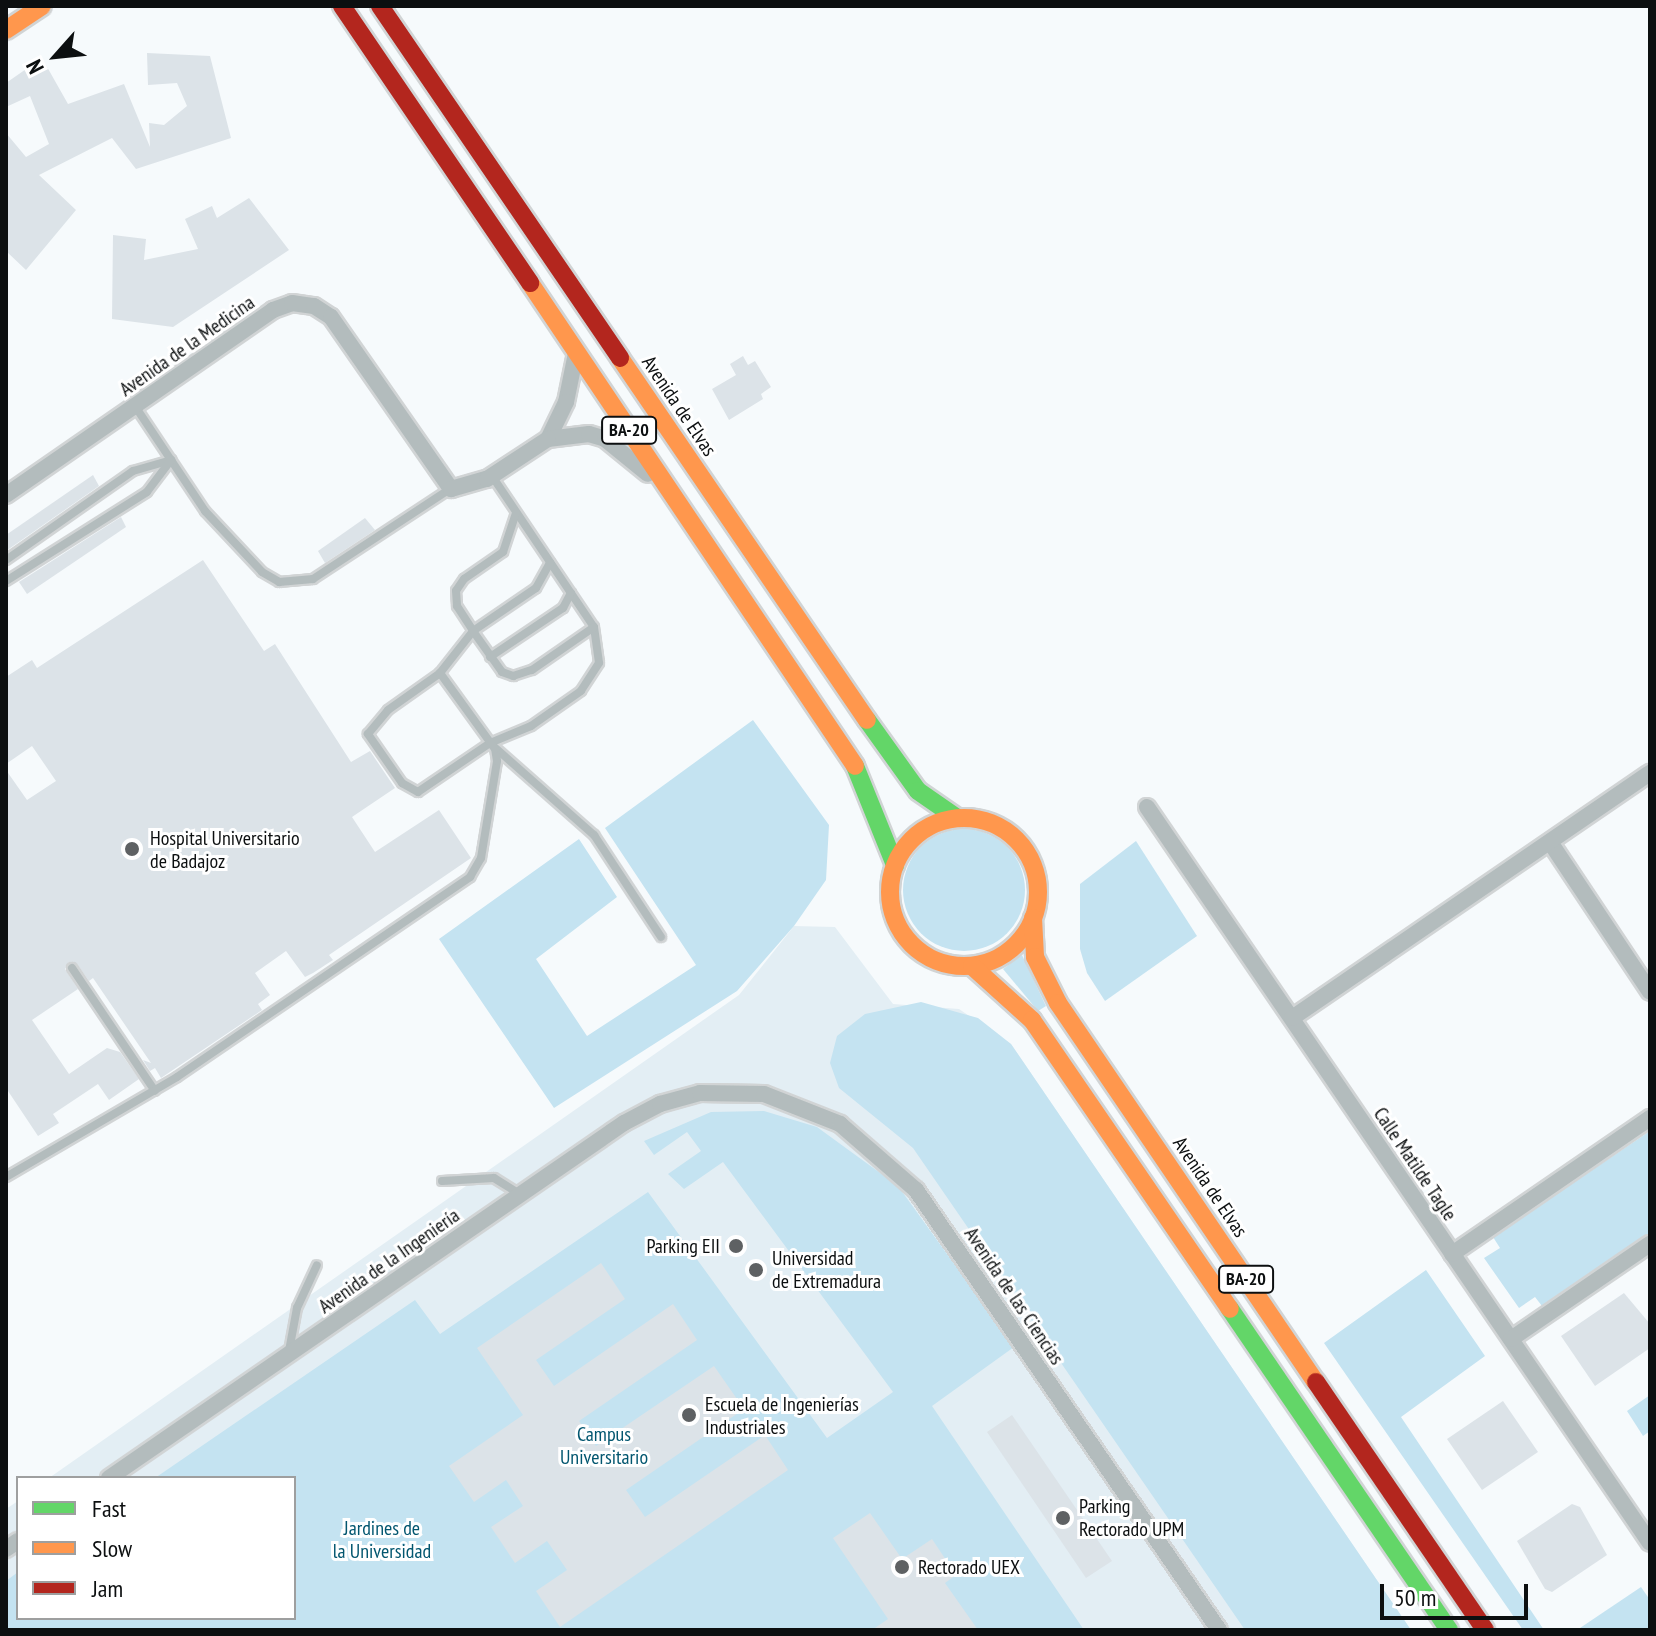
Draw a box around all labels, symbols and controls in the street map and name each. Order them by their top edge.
north arrow [16,16,96,96]
text: N [19,55,50,79]
street label: Avenida de la Medicina [115,291,259,401]
street label: Avenida de Elvas [637,351,721,461]
road number: BA-20 [601,416,657,444]
place label: Hospital Universitario de Badajoz [150,826,300,873]
marker: Hospital Universitario de Badajoz [121,838,143,860]
street label: Calle Matilde Tagle [1368,1103,1462,1225]
street label: Avenida de Elvas [1168,1132,1252,1242]
street label: Avenida de la Ingeniería [314,1203,464,1319]
street label: Avenida de las Ciencias [959,1223,1069,1369]
place label: Parking EII [646,1234,720,1258]
marker: Parking EII [727,1237,745,1255]
place label: Universidad de Extremadura [772,1246,881,1293]
marker: Universidad de Extremadura [747,1261,765,1279]
road number: BA-20 [1218,1265,1274,1293]
place label: Escuela de Ingenierías Industriales [705,1392,859,1439]
marker: Escuela de Ingenierías Industriales [680,1406,698,1424]
park label: Campus Universitario [560,1423,648,1470]
legend [16,1476,296,1620]
text: Fast [92,1493,126,1524]
place label: Parking Rectorado UPM [1079,1494,1184,1541]
marker: Parking Rectorado UPM [1054,1509,1072,1527]
park label: Jardines de la Universidad [333,1516,431,1563]
text: Slow [92,1533,132,1564]
place label: Rectorado UEX [918,1555,1020,1579]
marker: Rectorado UEX [893,1558,911,1576]
scale bar [1384,1568,1532,1618]
text: Jam [92,1573,123,1604]
text: 50 m [1394,1582,1436,1613]

